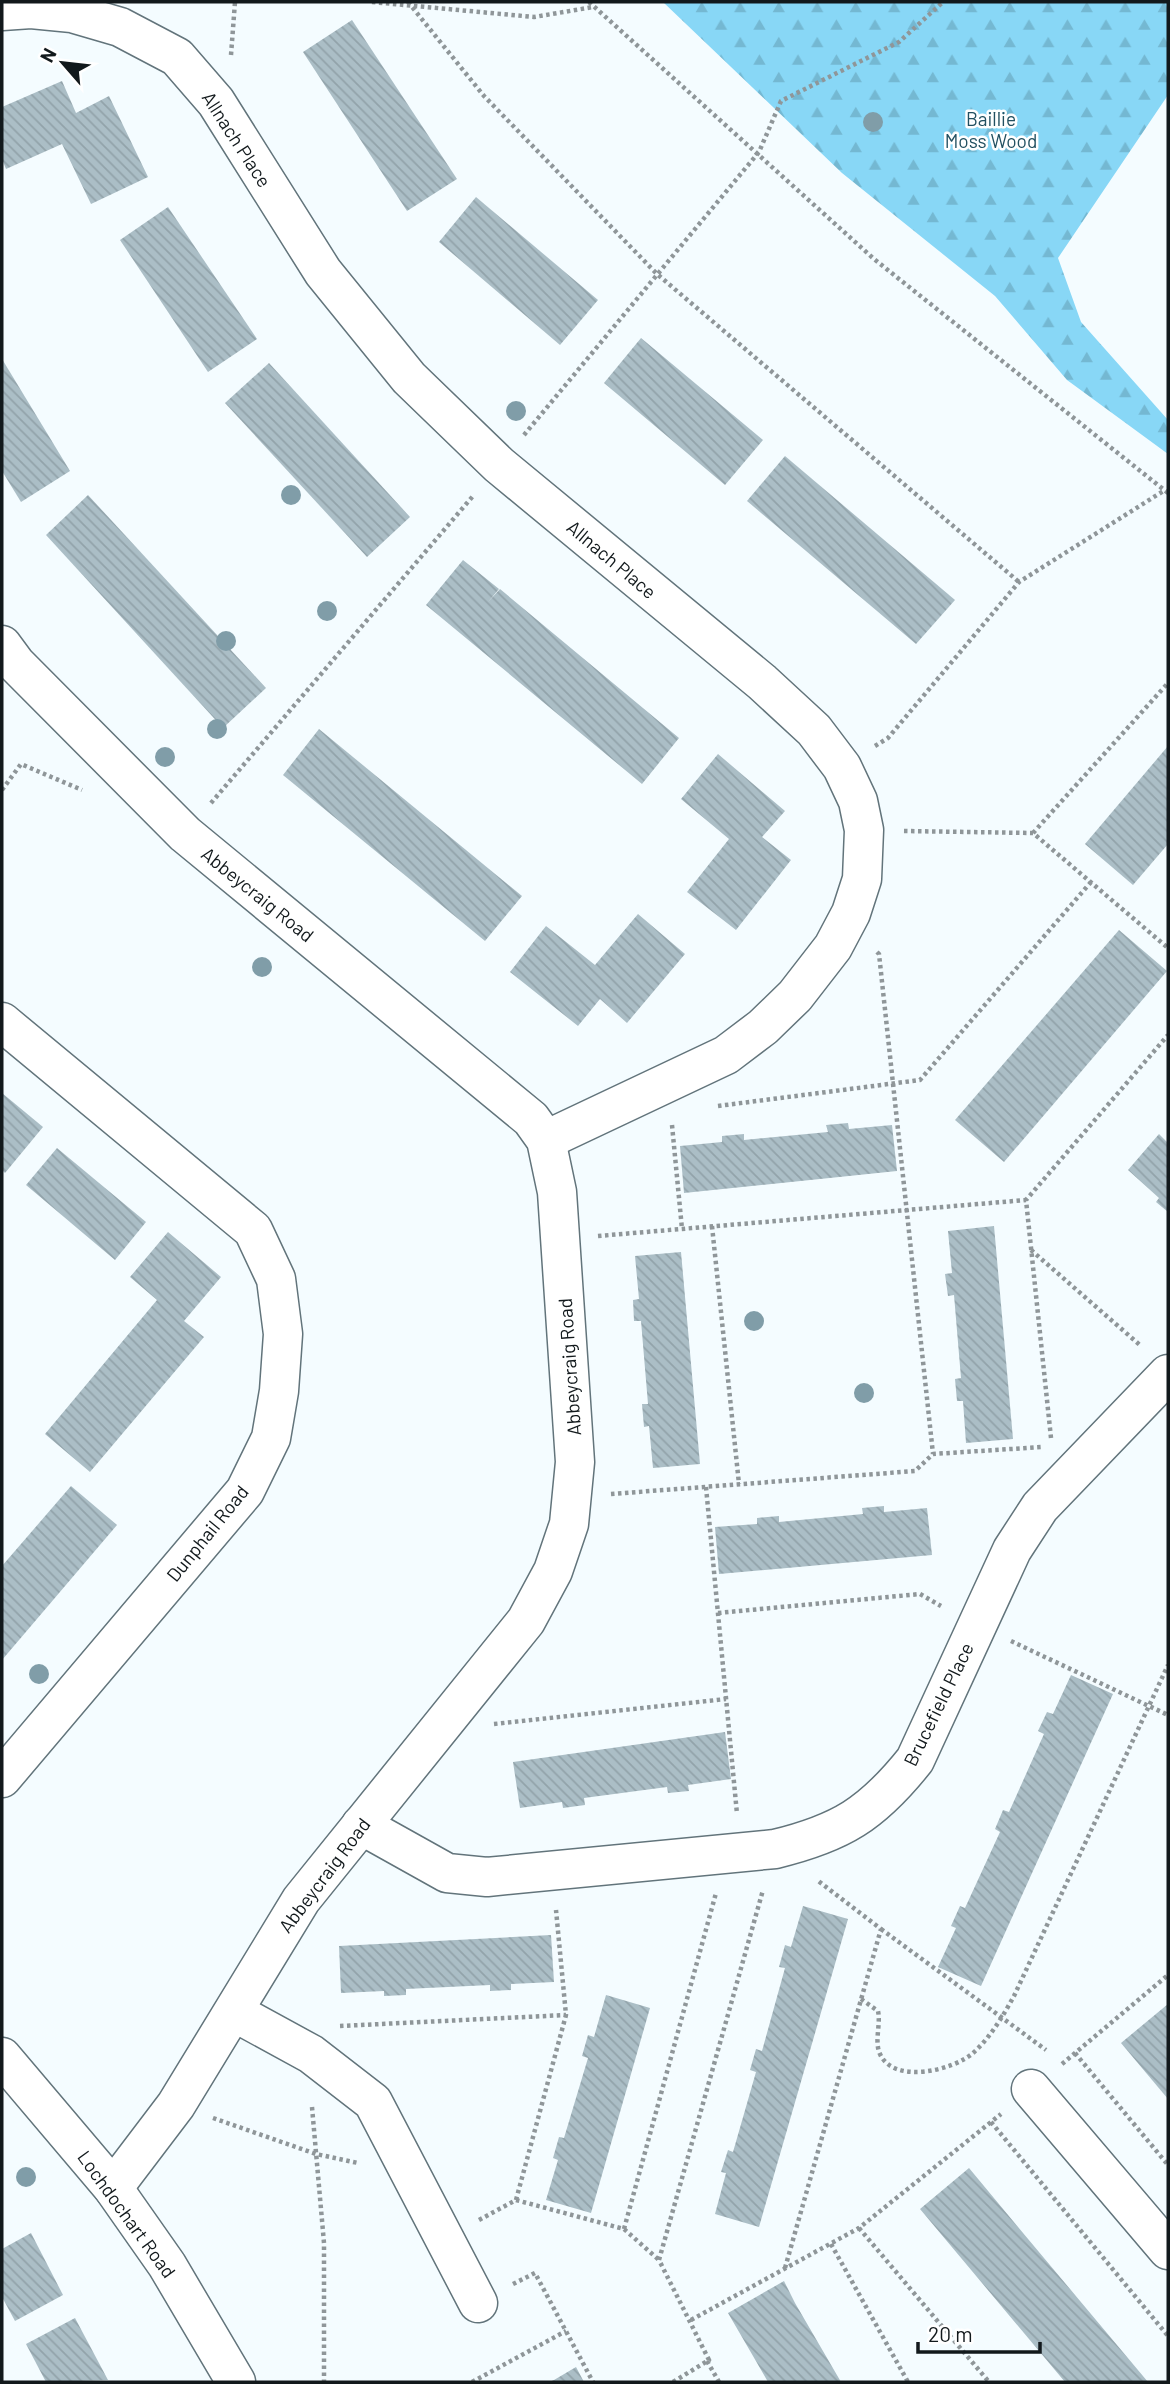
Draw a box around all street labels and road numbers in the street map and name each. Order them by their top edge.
street label: Allnach Place [198,87,276,191]
street label: Allnach Place [563,515,661,603]
street label: Abbeycraig Road [197,842,319,946]
street label: Abbeycraig Road [553,1297,585,1437]
street label: Dunphail Road [161,1480,253,1586]
street label: Brucefield Place [898,1638,978,1770]
street label: Abbeycraig Road [273,1813,375,1937]
street label: Lochdochart Road [73,2146,181,2282]

